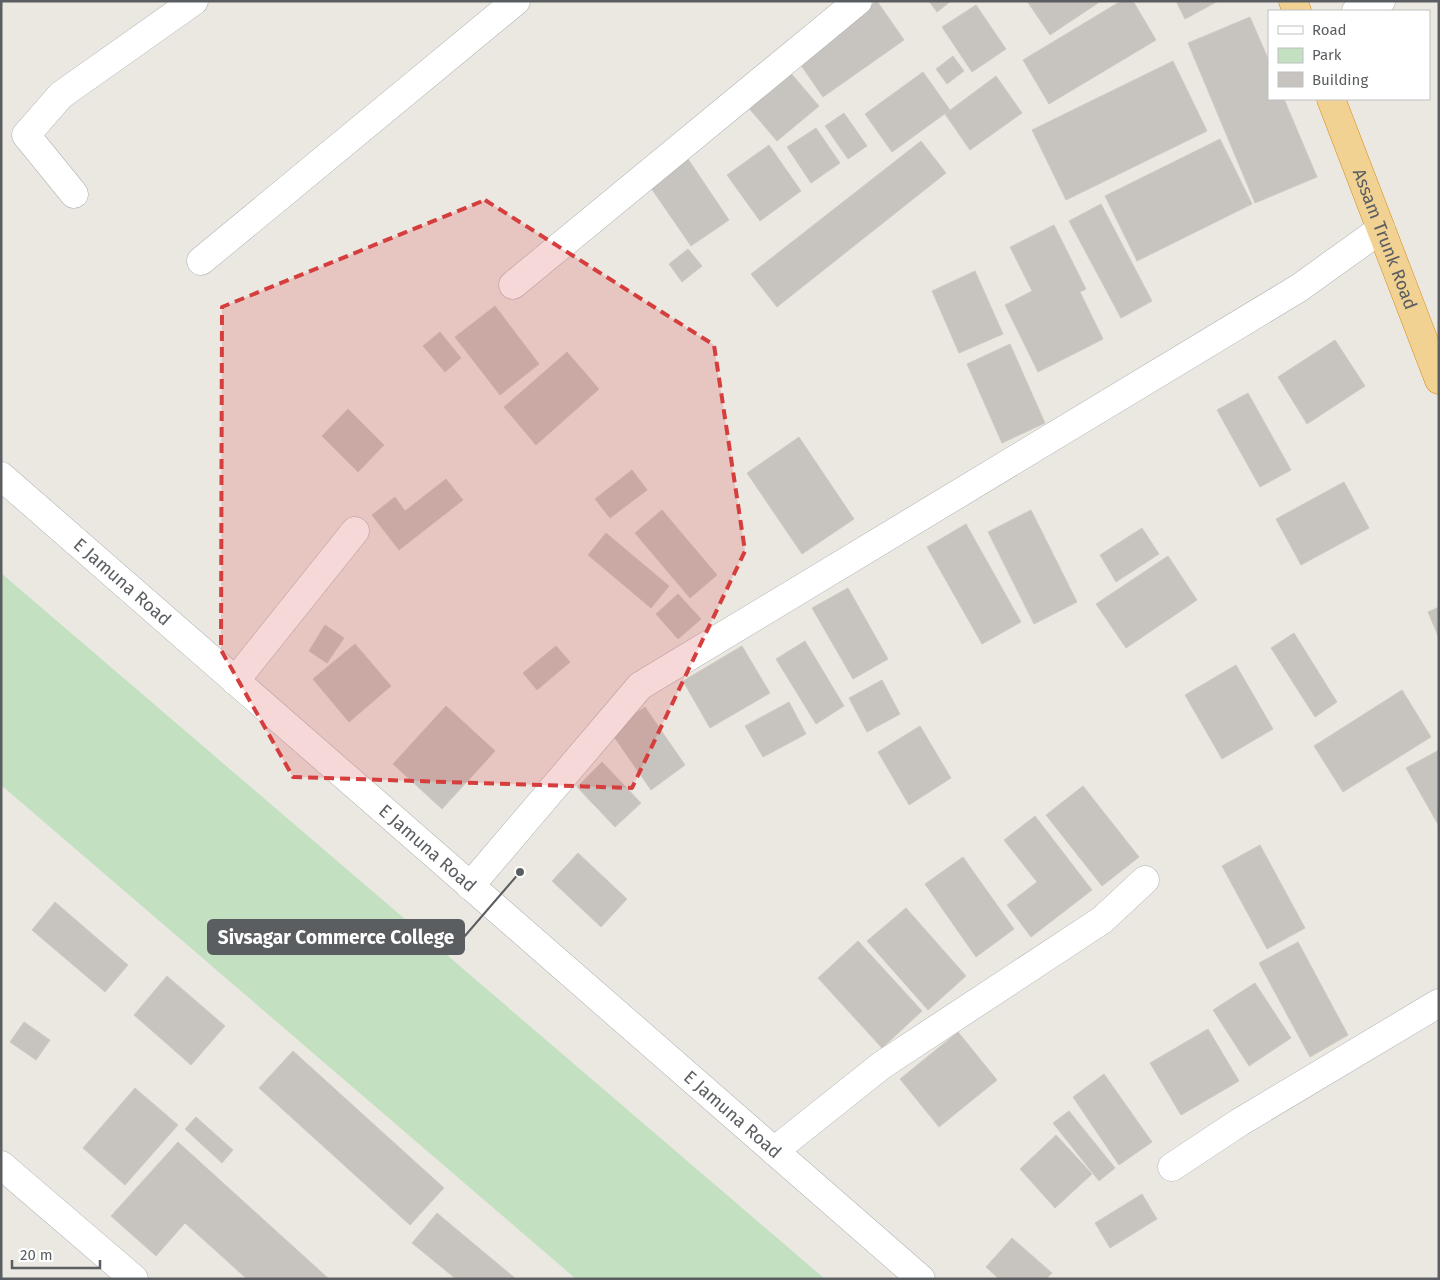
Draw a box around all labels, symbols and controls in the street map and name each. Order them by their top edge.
legend [1268,10,1430,100]
text: Road [1312,21,1347,39]
text: Park [1312,46,1342,64]
text: Building [1312,71,1368,89]
street label: Assam Trunk Road [1348,165,1422,313]
street label: E Jamuna Road [69,533,176,630]
street label: E Jamuna Road [374,800,481,897]
callout: Sivsagar Commerce College [208,920,464,954]
text: Sivsagar Commerce College [218,926,454,949]
street label: E Jamuna Road [679,1066,786,1163]
scale bar [12,1238,100,1270]
text: 20 m [20,1246,53,1264]

